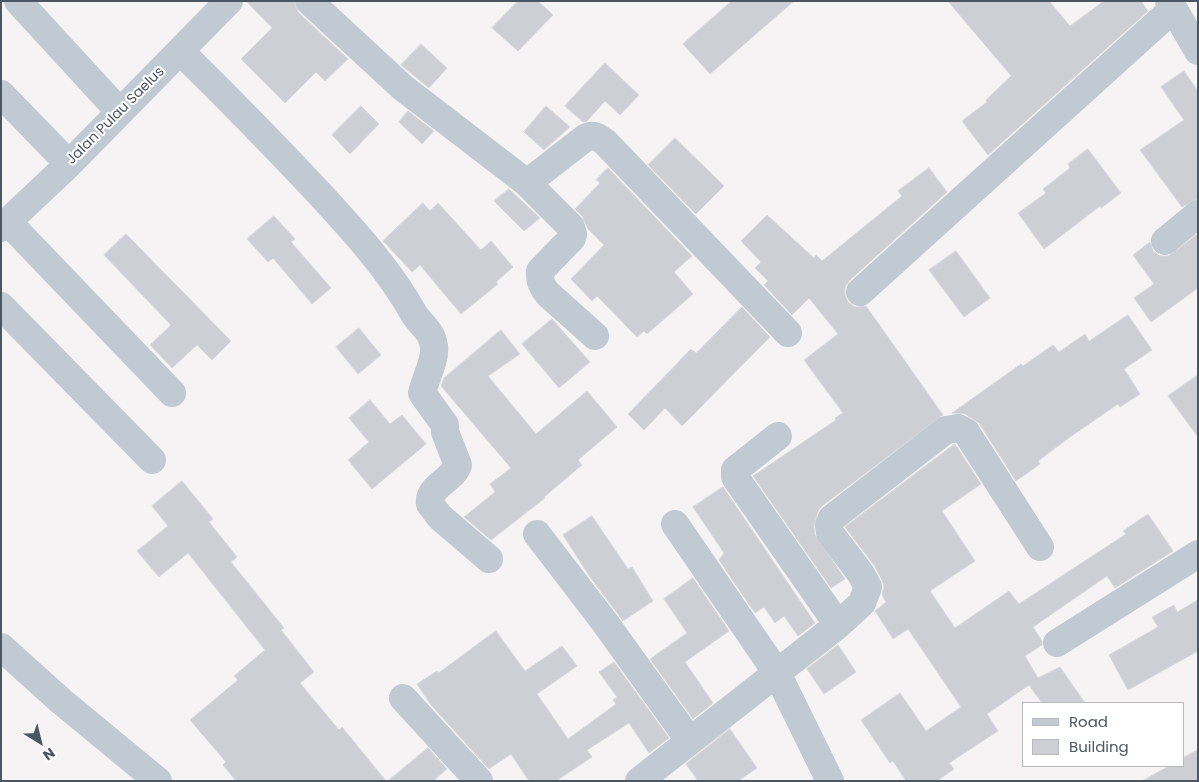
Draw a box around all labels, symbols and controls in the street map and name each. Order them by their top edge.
street label: Jalan Pulau Saelus [64,64,168,168]
legend [1022,702,1184,767]
text: Road [1069,711,1108,732]
north arrow [15,717,65,767]
text: Building [1069,736,1129,757]
text: N [39,743,59,765]

